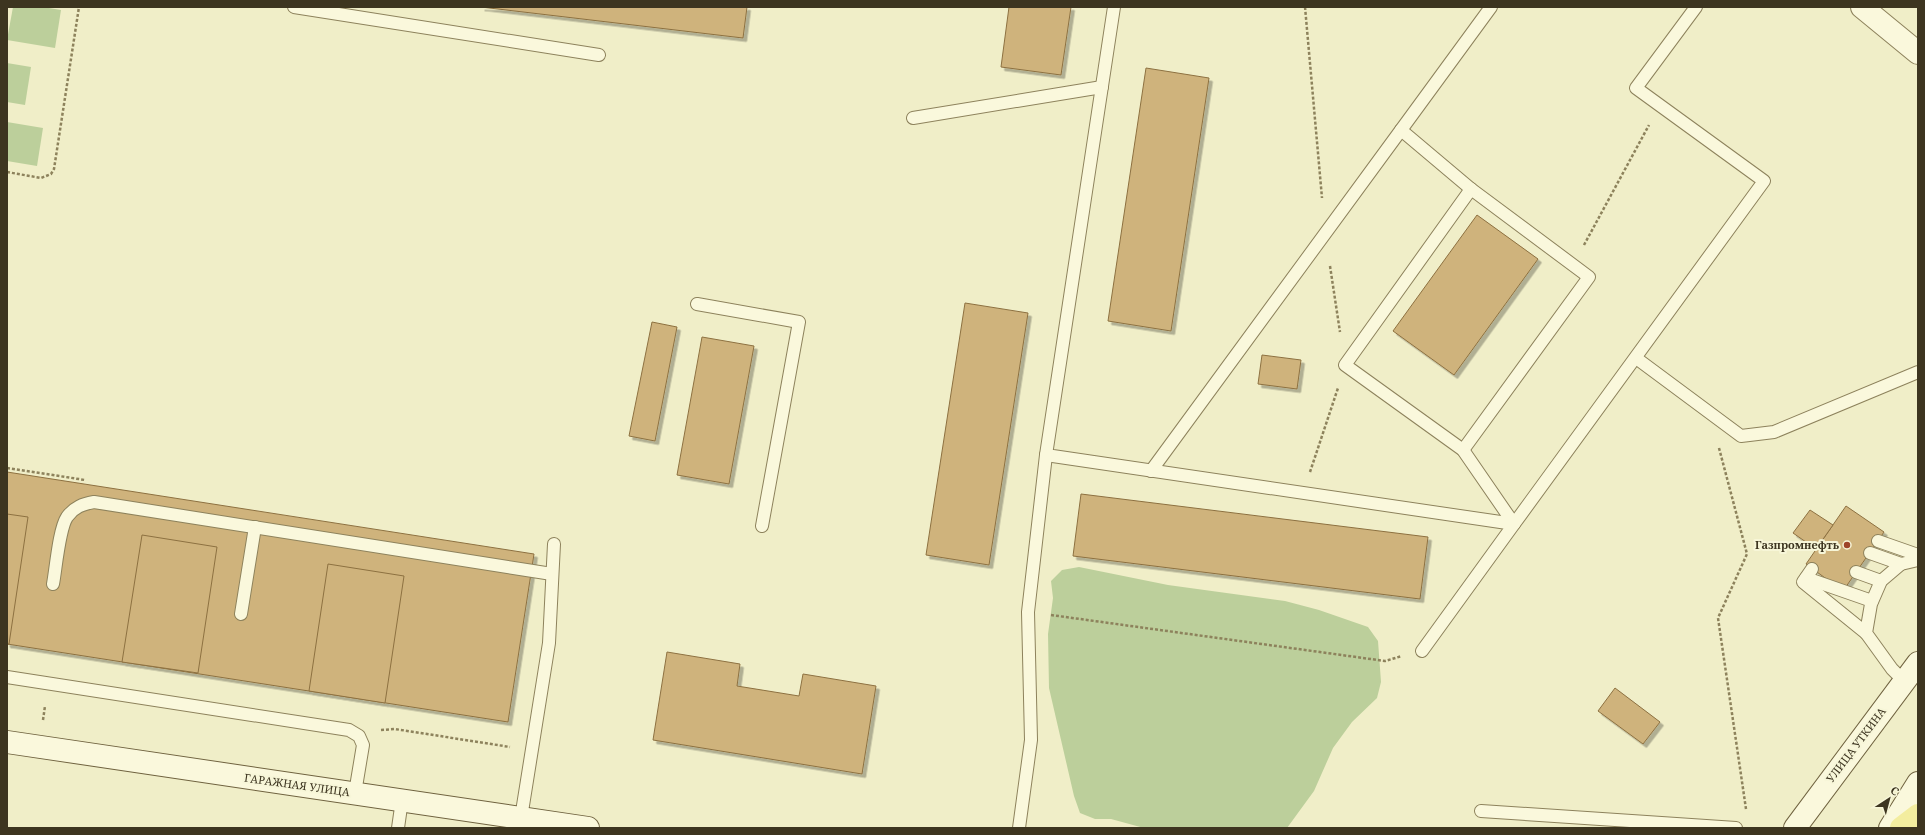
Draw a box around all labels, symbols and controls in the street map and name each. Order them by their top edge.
place label: Газпромнефть [1755,537,1840,552]
marker: Газпромнефть [1842,540,1852,550]
street label: УЛИЦА УТКИНА [1822,704,1889,785]
street label: ГАРАЖНАЯ УЛИЦА [243,770,351,799]
north arrow [1869,779,1909,819]
text: С [1888,782,1903,799]

